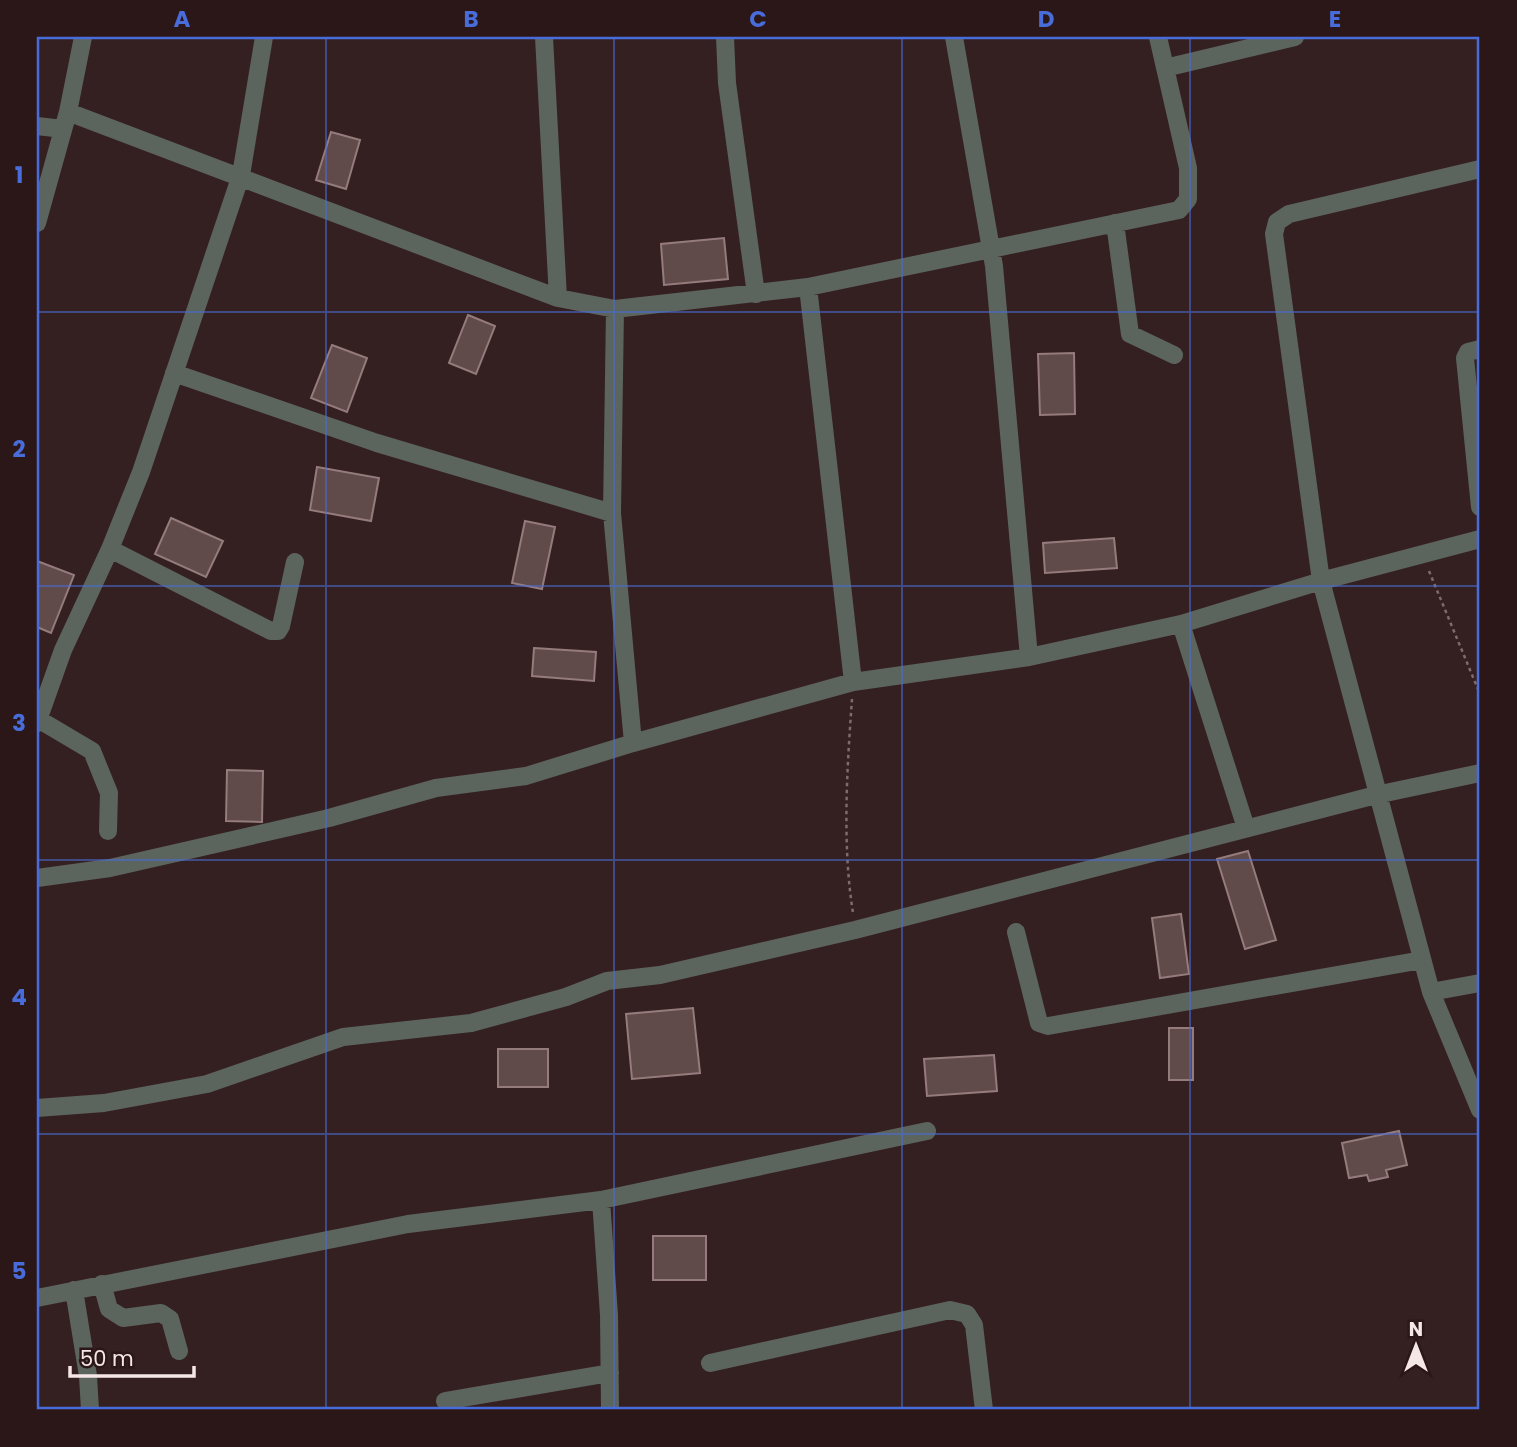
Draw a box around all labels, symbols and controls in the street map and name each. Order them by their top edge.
text: A [174,3,191,35]
text: B [463,3,479,35]
text: C [749,3,767,35]
text: D [1038,3,1054,35]
text: E [1329,3,1341,35]
text: 1 [15,159,23,191]
text: 2 [12,433,26,465]
text: 3 [12,707,26,739]
text: 4 [11,981,27,1013]
text: 5 [12,1255,26,1287]
north arrow [1380,1310,1450,1380]
text: N [1409,1316,1423,1343]
scale bar [70,1335,194,1379]
text: 50 m [80,1344,134,1373]

